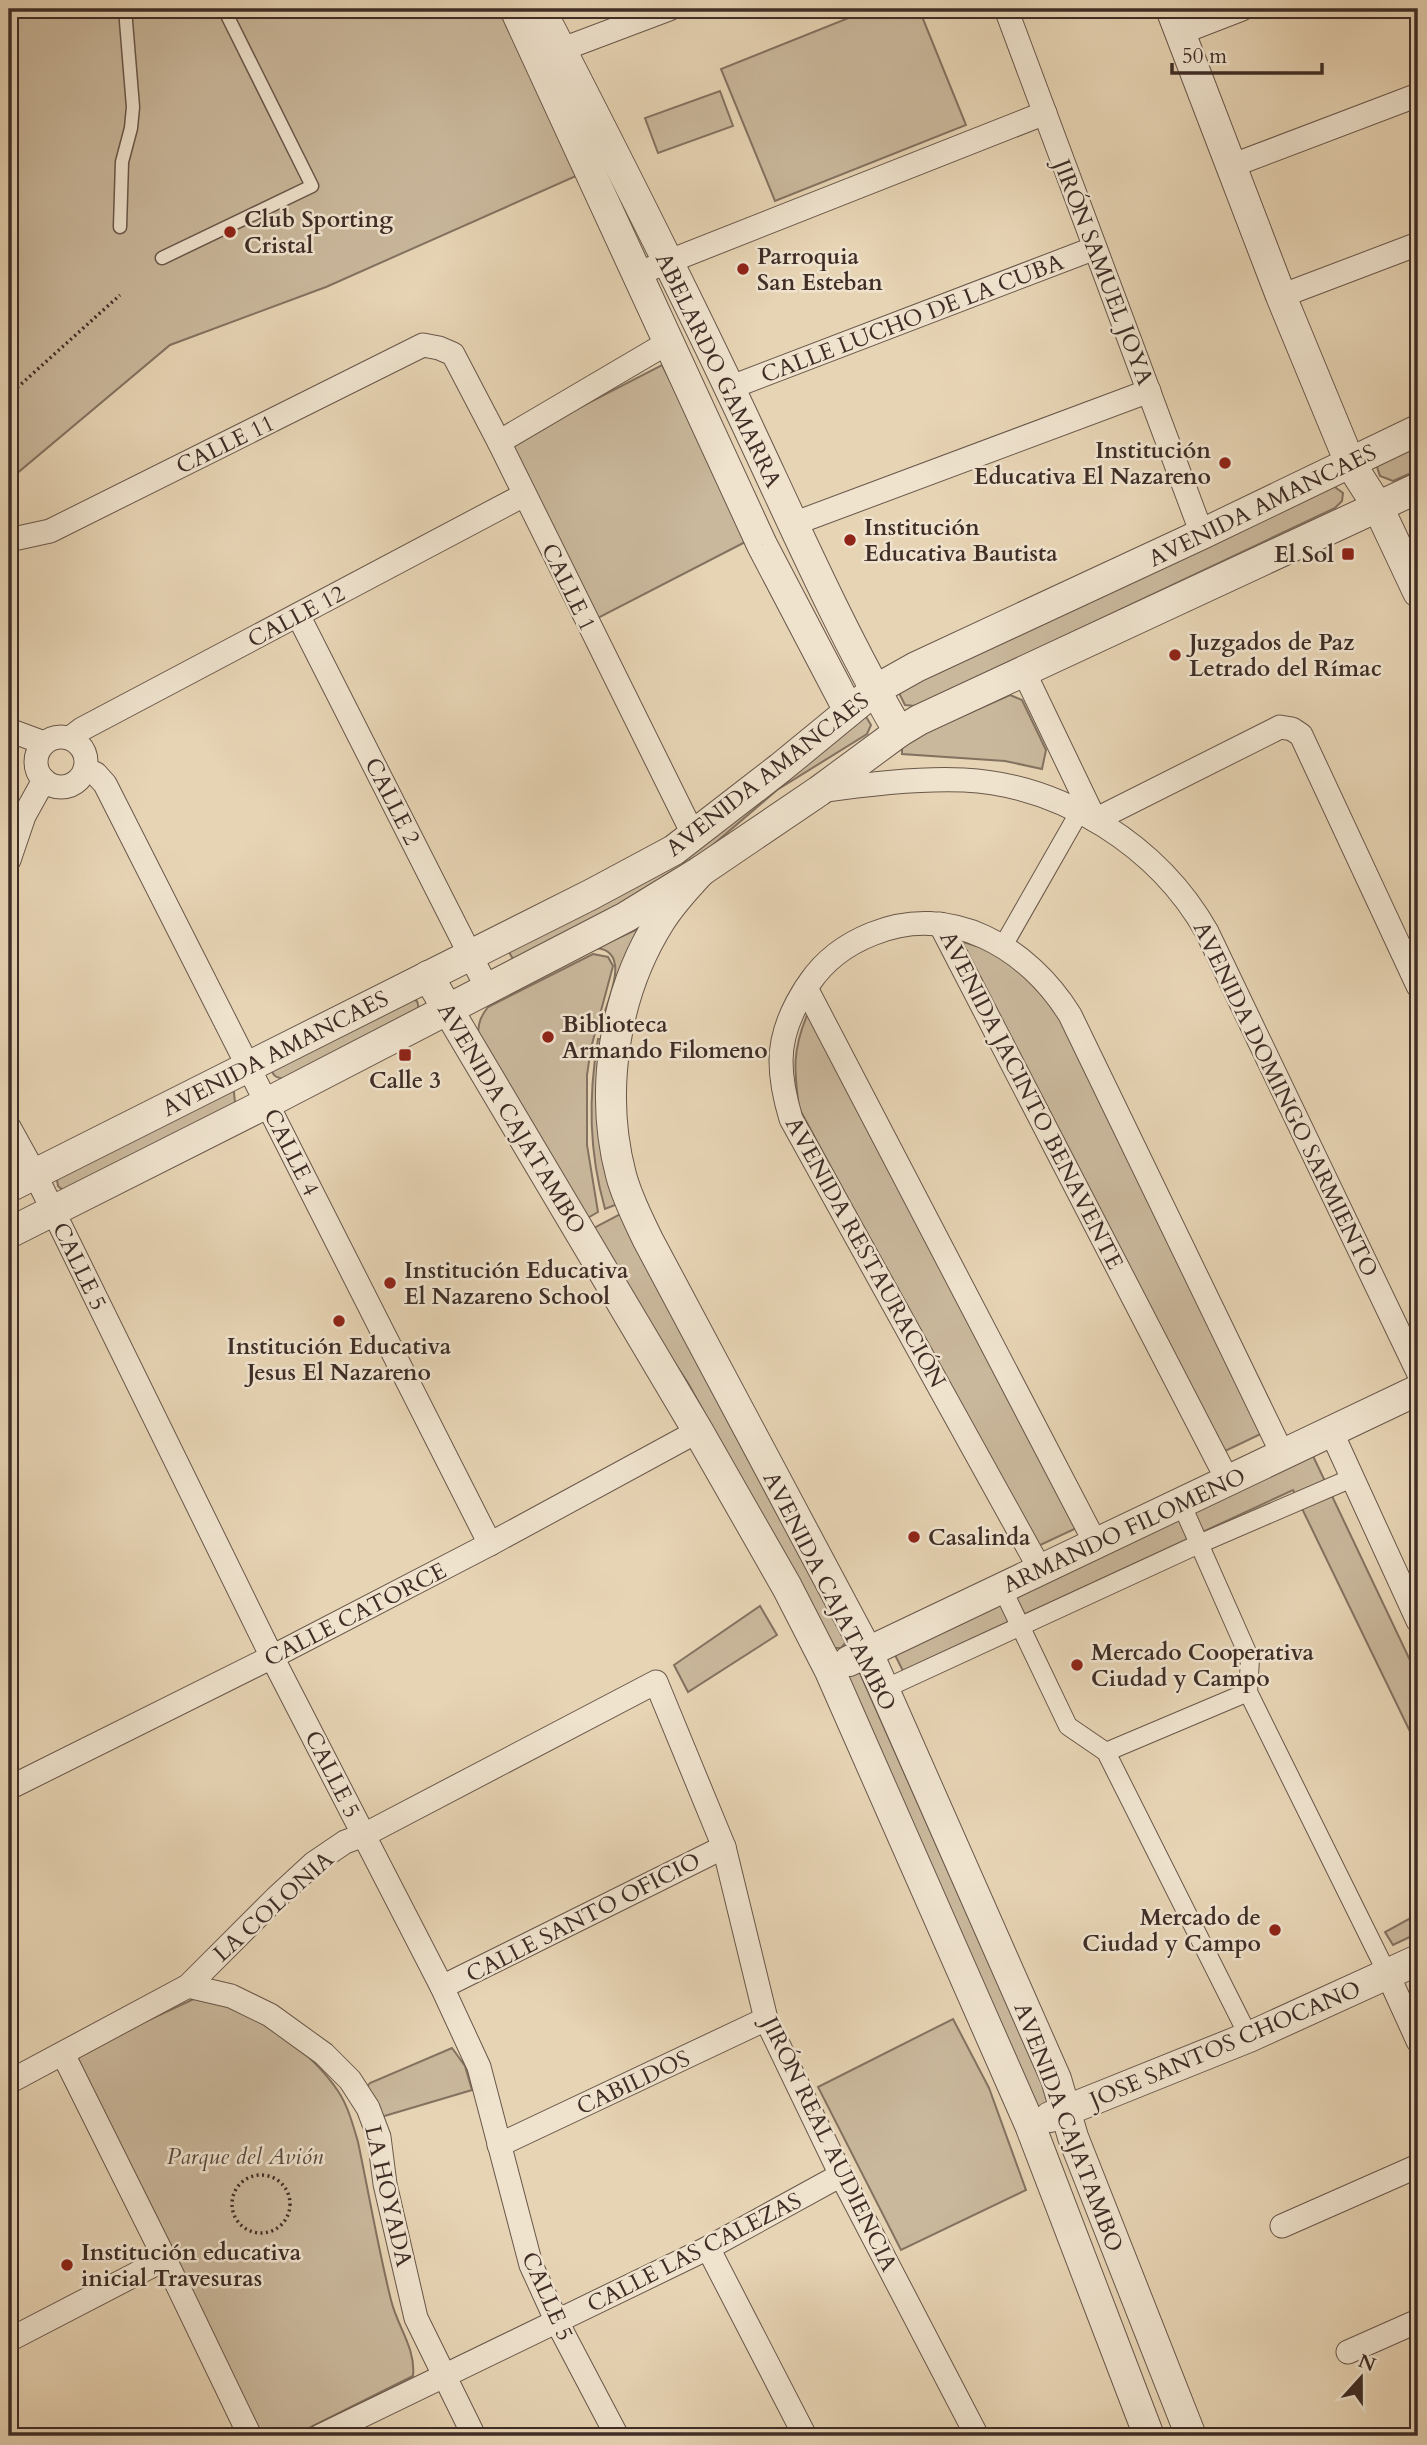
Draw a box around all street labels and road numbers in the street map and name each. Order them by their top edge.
street label: JIRÓN SAMUEL JOYA [1045,152,1162,390]
street label: CALLE LUCHO DE LA CUBA [757,246,1068,391]
street label: ABELARDO GAMARRA [648,247,789,494]
street label: CALLE 11 [171,407,280,482]
street label: AVENIDA AMANCAES [1143,437,1381,574]
street label: CALLE 1 [534,538,603,636]
street label: CALLE 12 [242,578,350,655]
street label: AVENIDA AMANCAES [659,685,875,864]
street label: CALLE 2 [357,752,428,850]
street label: AVENIDA DOMINGO SARMIENTO [1186,916,1385,1282]
street label: AVENIDA JACINTO BENAVENTE [932,926,1131,1275]
street label: AVENIDA AMANCAES [157,983,394,1124]
street label: AVENIDA CAJATAMBO [430,997,593,1240]
street label: CALLE 4 [256,1103,327,1201]
street label: AVENIDA RESTAURACIÓN [778,1111,954,1394]
street label: CALLE 5 [45,1217,114,1315]
street label: ARMANDO FILOMENO [998,1460,1251,1600]
street label: AVENIDA CAJATAMBO [756,1466,903,1716]
street label: CALLE CATORCE [259,1555,452,1674]
street label: CALLE 5 [297,1725,368,1823]
street label: LA COLONIA [207,1844,340,1969]
street label: CALLE SANTO OFICIO [461,1845,706,1990]
street label: JOSE SANTOS CHOCANO [1082,1973,1365,2117]
street label: AVENIDA CAJATAMBO [1007,1998,1130,2256]
street label: JIRÓN REAL AUDIENCIA [753,2009,906,2277]
street label: CABILDOS [572,2043,695,2122]
street label: LA HOYADA [357,2122,420,2270]
street label: CALLE LAS CALEZAS [582,2185,807,2320]
street label: CALLE 5 [514,2247,581,2345]

